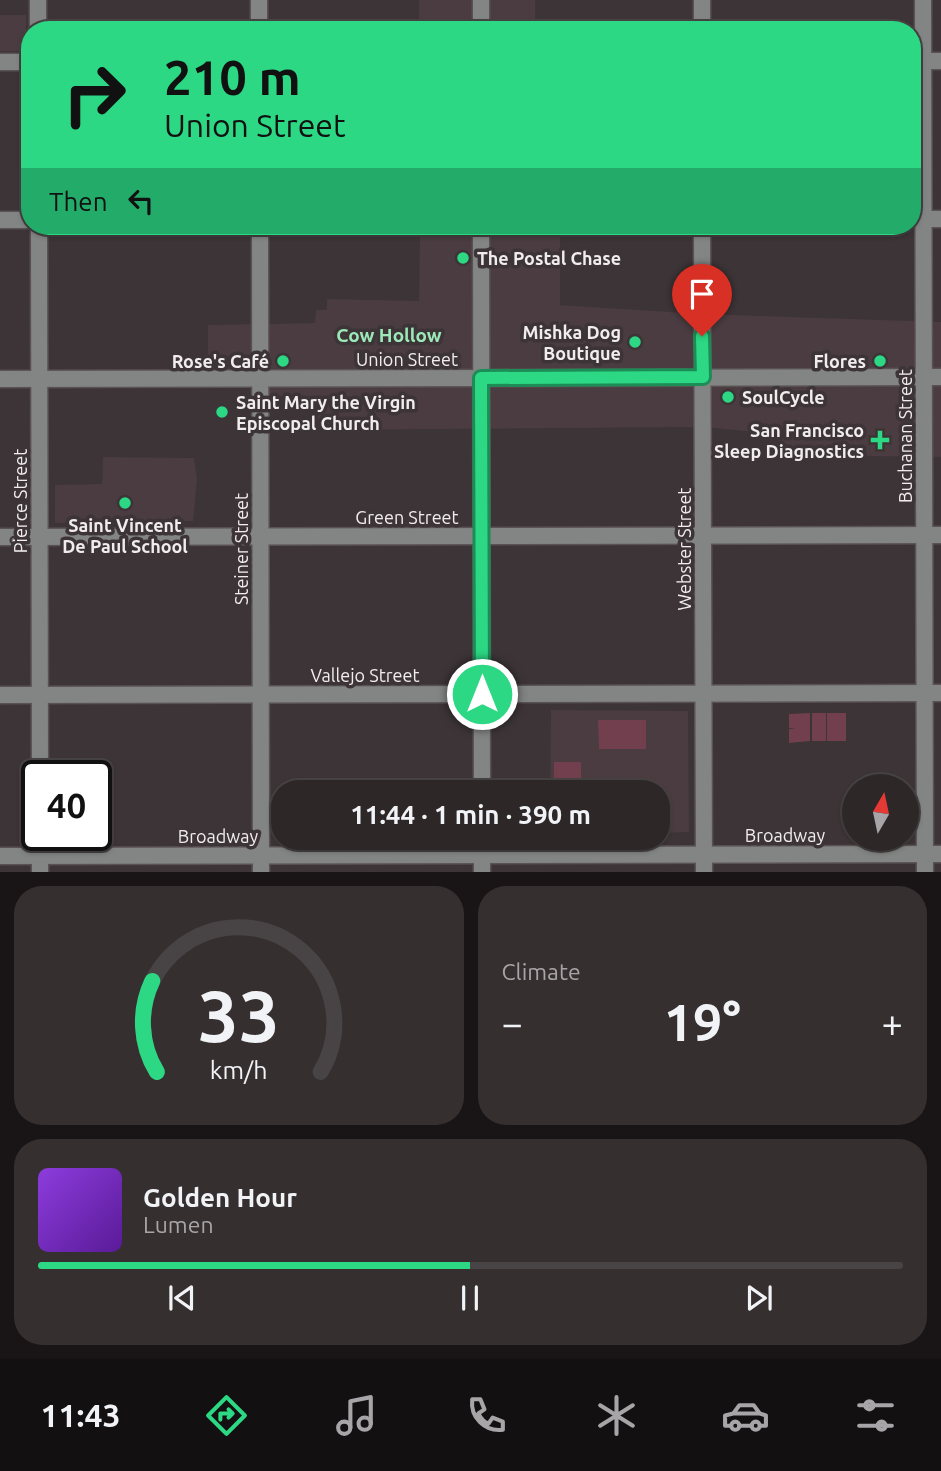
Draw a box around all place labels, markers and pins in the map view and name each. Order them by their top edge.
place label: The Postal Chase [477,248,621,268]
marker: The Postal Chase [455,250,471,266]
pin [672,264,732,336]
place label: Mishka Dog Boutique [522,322,621,363]
marker: Mishka Dog Boutique [627,334,643,350]
place label: Rose's Café [172,351,269,371]
place label: Flores [813,351,866,371]
marker: Rose's Café [275,353,291,369]
marker: Flores [872,353,888,369]
place label: SoulCycle [742,387,825,407]
marker: SoulCycle [720,389,736,405]
place label: Saint Mary the Virgin Episcopal Church [236,392,416,433]
marker: Saint Mary the Virgin Episcopal Church [214,404,230,420]
place label: San Francisco Sleep Diagnostics [714,420,864,461]
marker: San Francisco Sleep Diagnostics [870,430,890,450]
marker: Saint Vincent De Paul School [117,495,133,511]
place label: Saint Vincent De Paul School [62,515,188,556]

